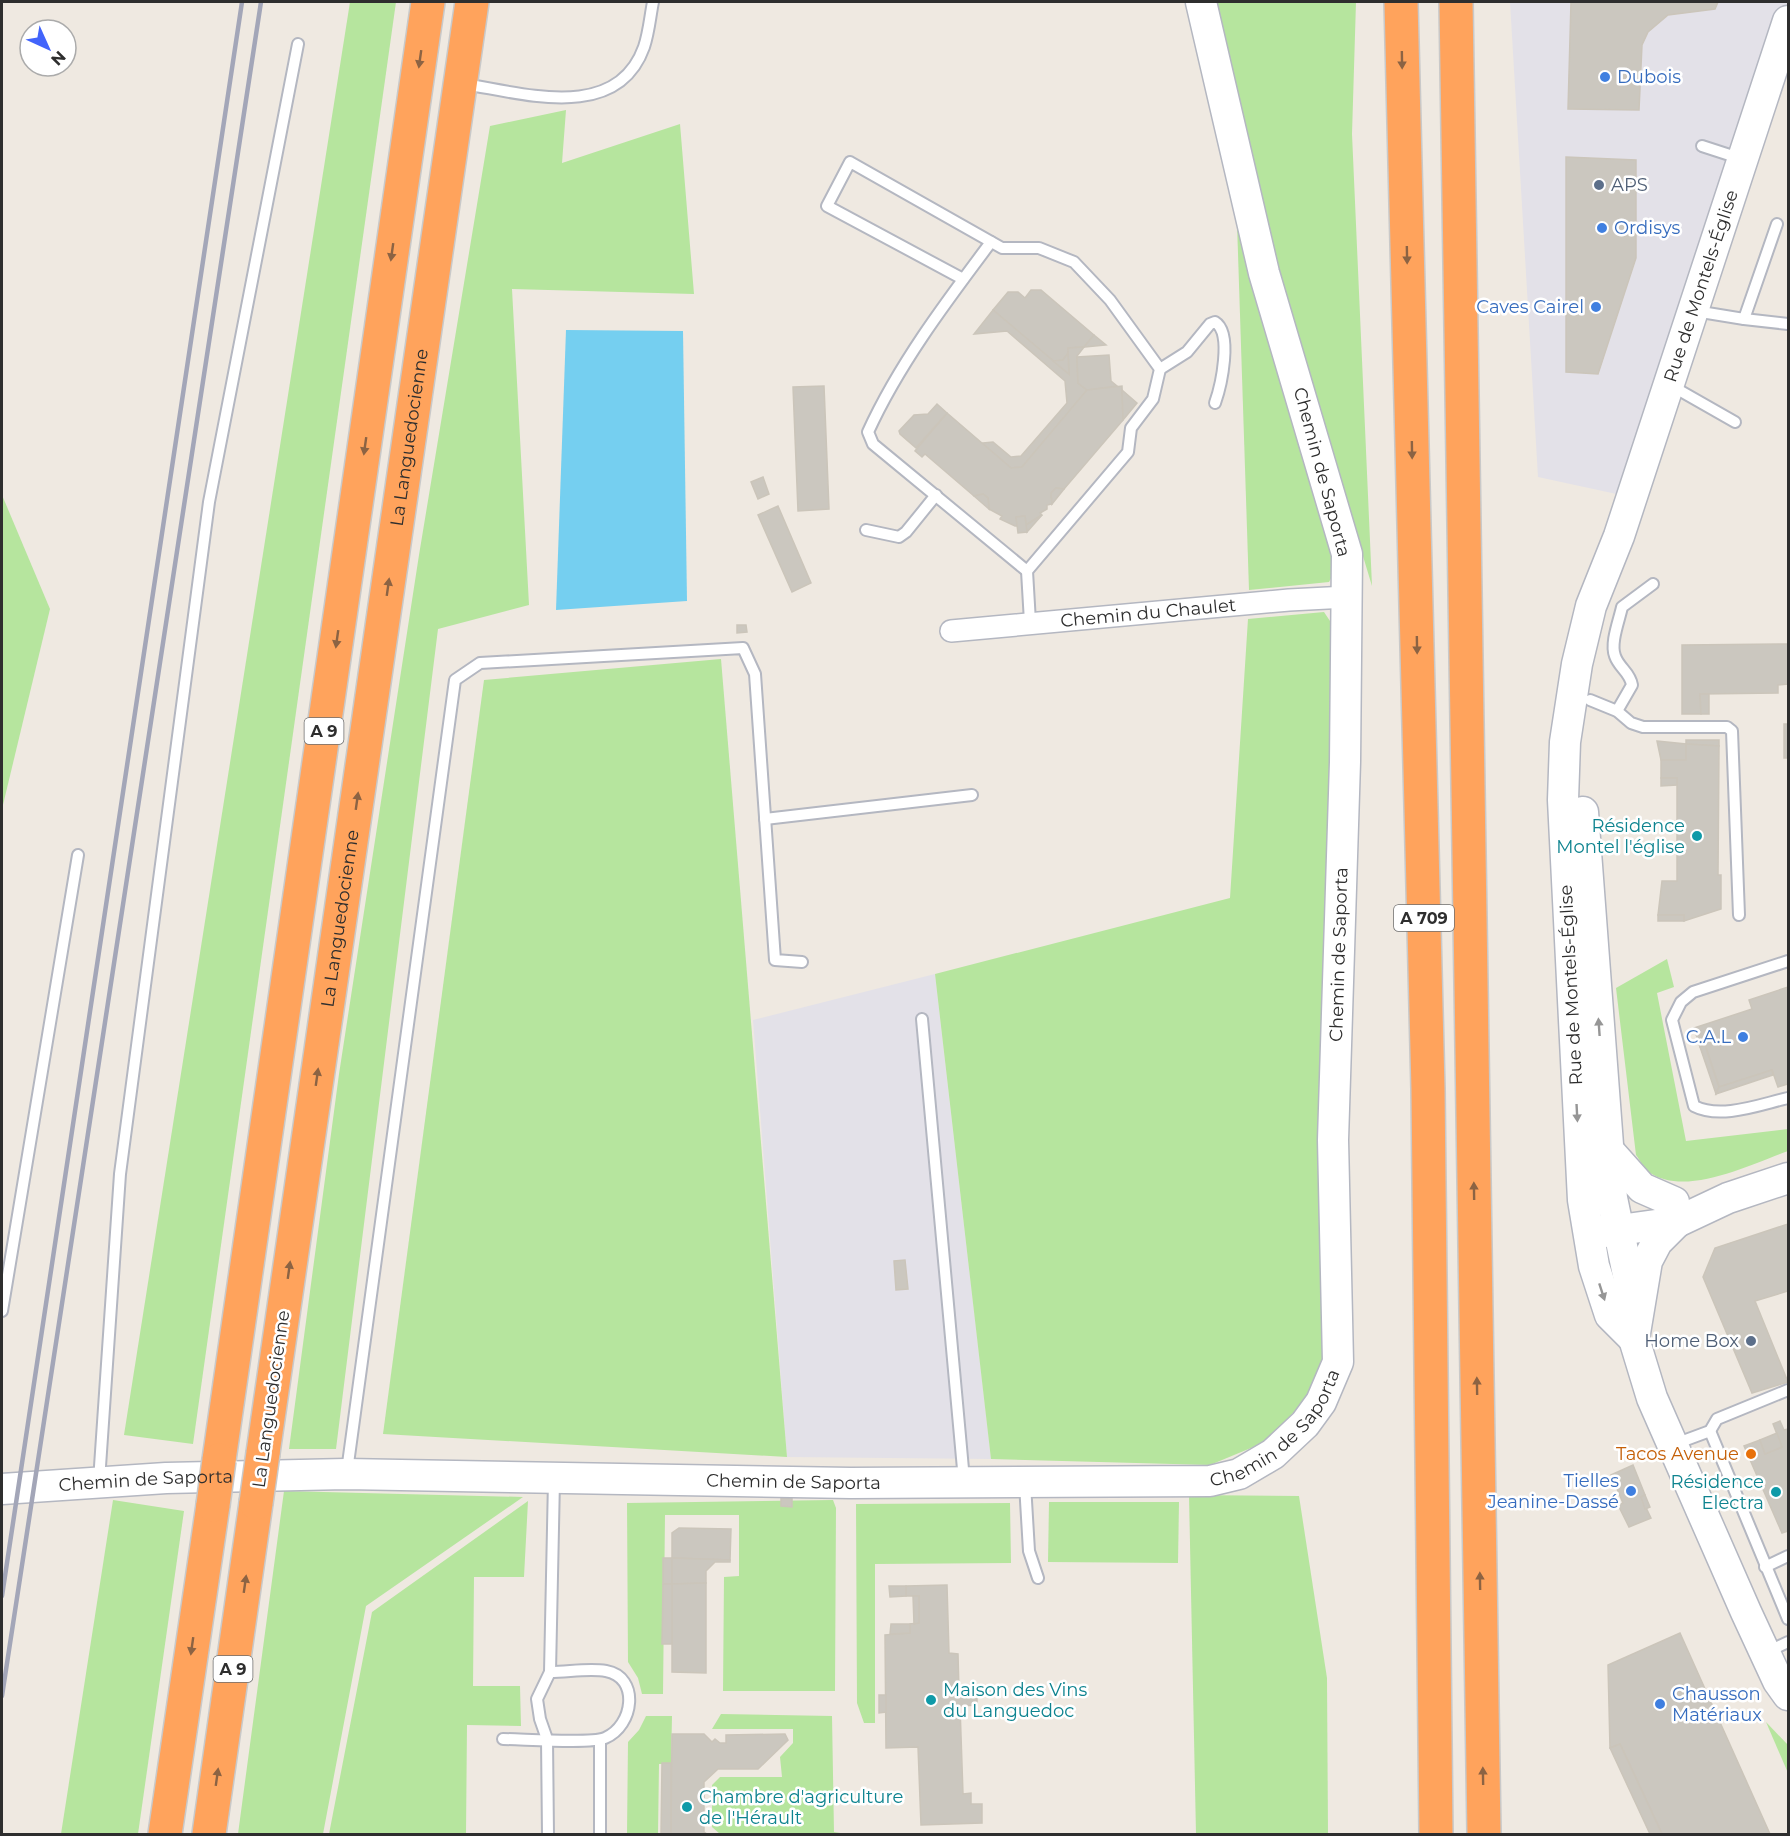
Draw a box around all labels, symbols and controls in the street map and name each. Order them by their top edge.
north arrow [18,18,78,78]
text: N [47,47,70,70]
one-way arrow [415,50,424,69]
one-way arrow [1397,50,1407,69]
place label: Dubois [1617,66,1681,88]
marker: Dubois [1598,70,1612,84]
place label: APS [1611,174,1648,196]
marker: APS [1592,178,1606,192]
street label: Rue de Montels-Église [1659,187,1743,385]
place label: Ordisys [1614,217,1681,239]
marker: Ordisys [1595,221,1609,235]
one-way arrow [388,243,397,262]
one-way arrow [1402,245,1412,264]
place label: Caves Cairel [1476,296,1584,318]
marker: Caves Cairel [1589,300,1603,314]
street label: La Languedocienne [386,347,433,528]
street label: Chemin de Saporta [1289,385,1355,559]
one-way arrow [360,436,369,455]
one-way arrow [1407,440,1417,459]
one-way arrow [383,578,392,597]
street label: Chemin du Chaulet [1059,594,1237,632]
one-way arrow [333,629,342,648]
one-way arrow [1412,635,1421,654]
road number: A 9 [304,718,344,744]
one-way arrow [353,792,362,811]
place label: Résidence Montel l'église [1556,815,1685,858]
street label: La Languedocienne [316,828,364,1009]
marker: Résidence Montel l'église [1690,829,1704,843]
street label: Chemin de Saporta [1325,867,1353,1042]
street label: Rue de Montels-Église [1555,884,1587,1086]
road number: A 709 [1394,905,1454,931]
one-way arrow [1594,1017,1604,1036]
place label: C.A.L [1686,1026,1731,1048]
marker: C.A.L [1736,1030,1750,1044]
one-way arrow [313,1068,322,1087]
one-way arrow [1573,1103,1582,1122]
one-way arrow [1469,1182,1479,1201]
one-way arrow [285,1261,294,1280]
one-way arrow [1598,1283,1608,1301]
street label: La Languedocienne [248,1309,294,1489]
place label: Home Box [1644,1330,1739,1352]
marker: Home Box [1744,1334,1758,1348]
street label: Chemin de Saporta [1208,1366,1345,1492]
one-way arrow [1472,1377,1482,1396]
place label: Tacos Avenue [1616,1443,1739,1465]
marker: Tacos Avenue [1744,1447,1758,1461]
street label: Chemin de Saporta [58,1466,233,1496]
street label: Chemin de Saporta [706,1469,881,1494]
place label: Tielles Jeanine-Dassé [1487,1470,1619,1513]
place label: Résidence Electra [1670,1471,1764,1514]
marker: Tielles Jeanine-Dassé [1624,1484,1638,1498]
marker: Résidence Electra [1769,1485,1783,1499]
one-way arrow [1475,1572,1485,1591]
one-way arrow [240,1574,249,1593]
one-way arrow [188,1636,197,1655]
road number: A 9 [214,1656,252,1682]
place label: Maison des Vins du Languedoc [943,1679,1087,1722]
place label: Chausson Matériaux [1672,1683,1762,1726]
marker: Maison des Vins du Languedoc [924,1693,938,1707]
marker: Chausson Matériaux [1653,1697,1667,1711]
one-way arrow [213,1767,222,1786]
one-way arrow [1478,1767,1488,1786]
place label: Chambre d'agriculture de l'Hérault [699,1786,903,1829]
marker: Chambre d'agriculture de l'Hérault [680,1800,694,1814]

